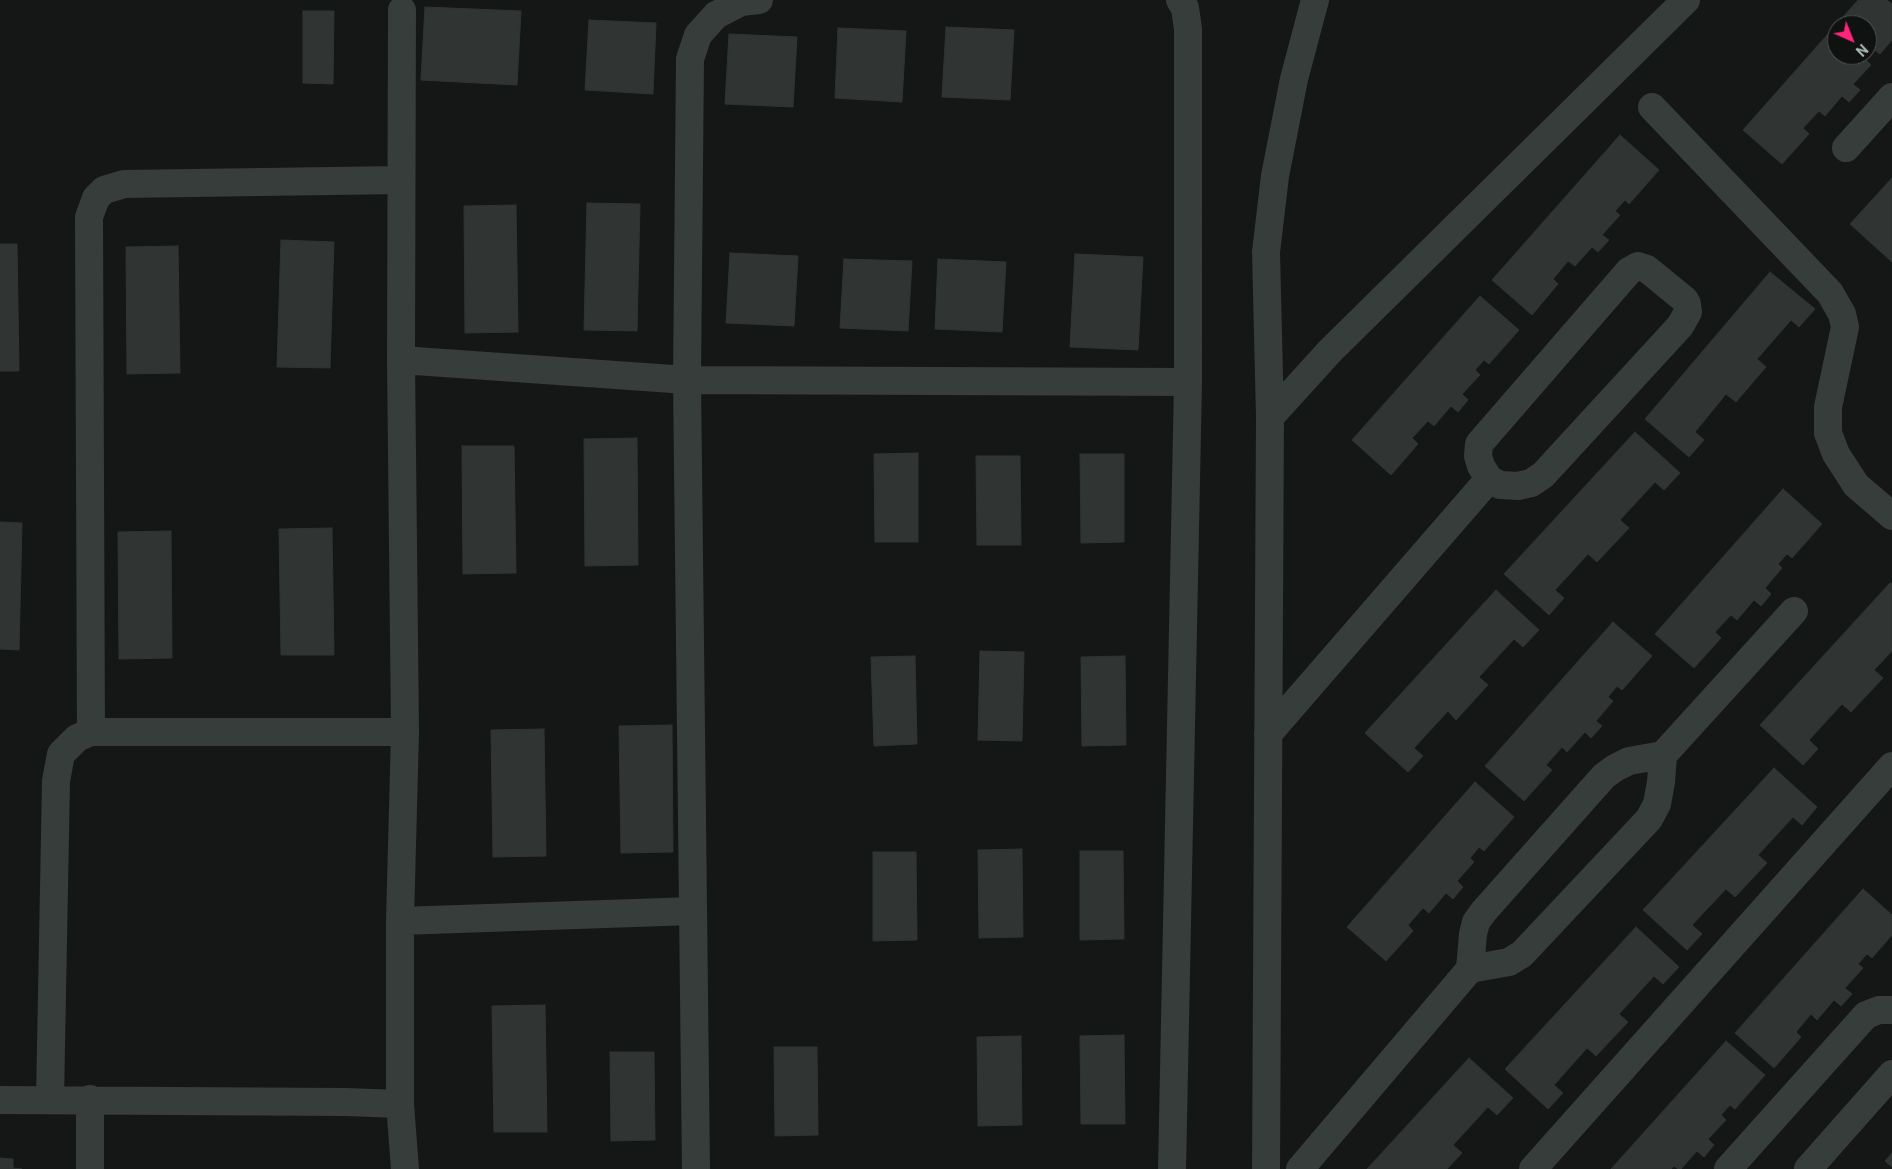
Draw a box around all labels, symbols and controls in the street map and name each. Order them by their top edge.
north arrow [1827,15,1877,65]
text: N [1853,41,1871,59]

